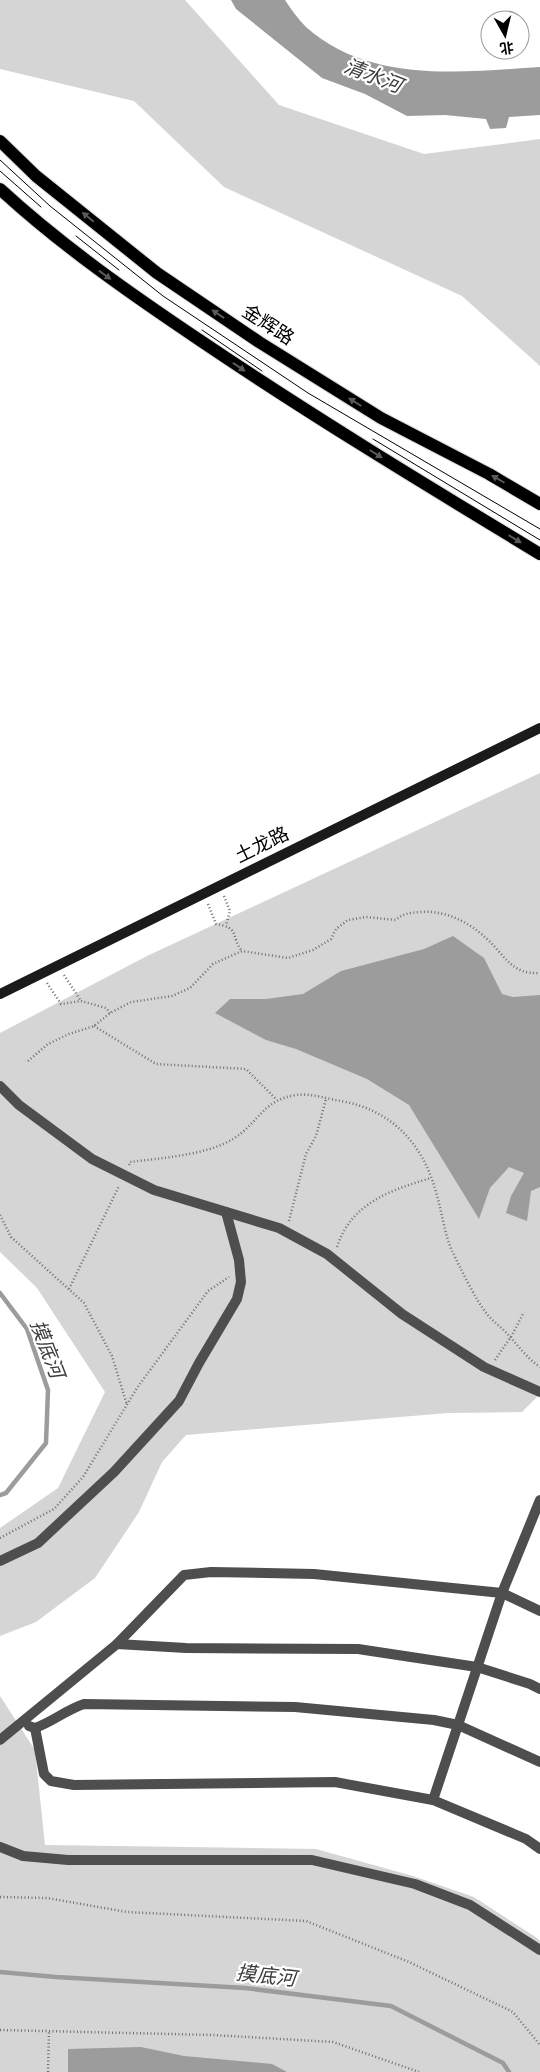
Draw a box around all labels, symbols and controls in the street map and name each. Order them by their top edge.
north arrow [480,10,530,60]
text: 北 [499,38,515,57]
water label: 清水河 [341,55,409,99]
one-way arrow [82,212,95,223]
one-way arrow [98,270,112,280]
street label: 金辉路 [238,300,298,350]
one-way arrow [211,310,225,319]
one-way arrow [232,362,246,372]
one-way arrow [348,397,362,407]
one-way arrow [370,450,383,459]
one-way arrow [491,474,505,483]
one-way arrow [508,534,521,544]
street label: 土龙路 [232,823,292,867]
water label: 摸底河 [26,1317,70,1385]
water label: 摸底河 [235,1961,301,1991]

